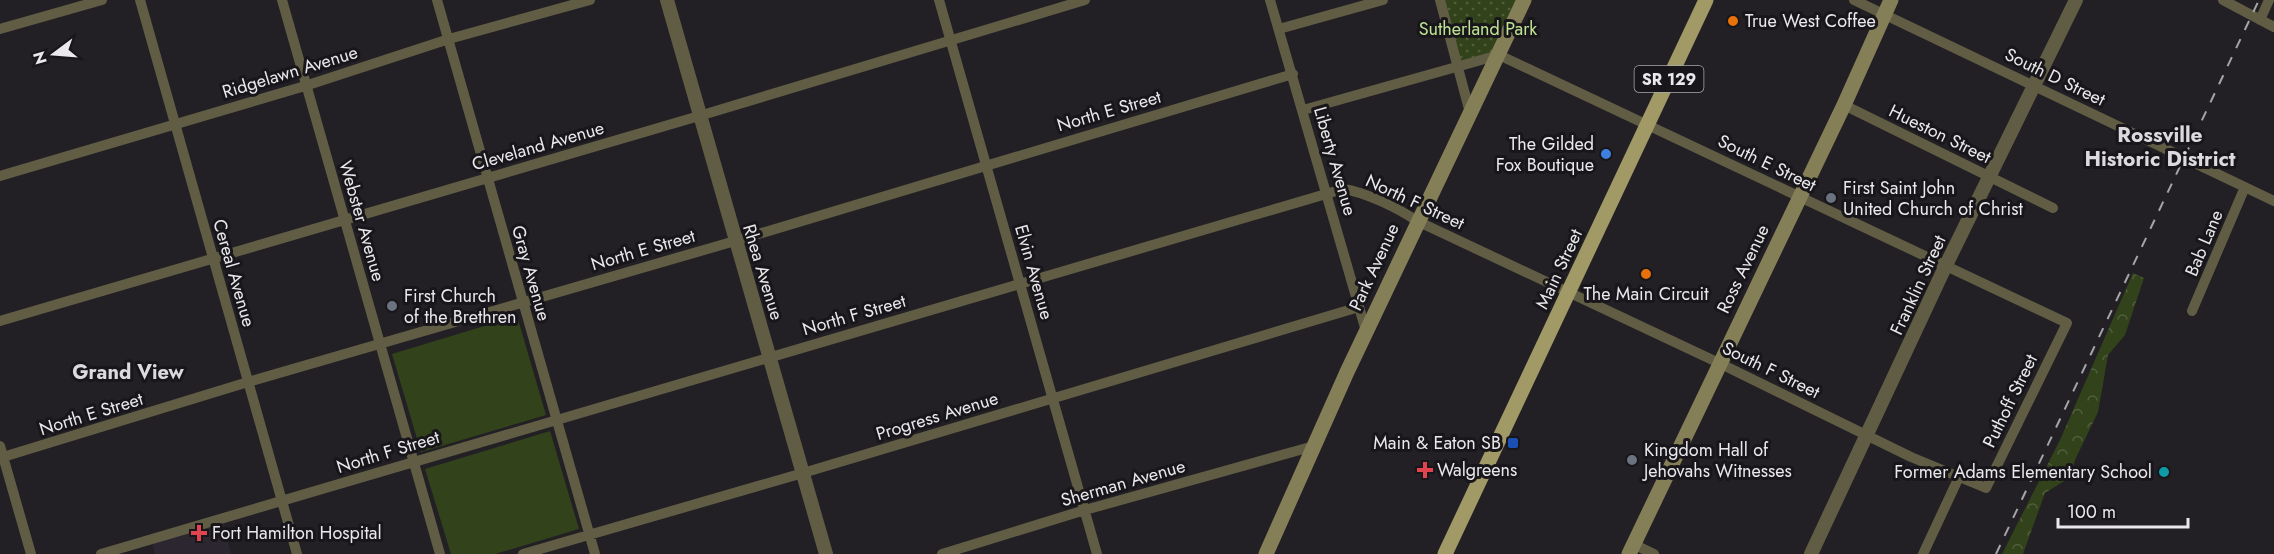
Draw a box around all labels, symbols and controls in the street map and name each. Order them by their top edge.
place label: True West Coffee [1745,8,1876,34]
marker: True West Coffee [1726,14,1740,28]
park label: Sutherland Park [1419,16,1537,42]
north arrow [24,24,84,84]
street label: Ridgelawn Avenue [219,39,361,105]
street label: South D Street [2000,41,2110,113]
text: N [27,49,53,67]
road number: SR 129 [1634,66,1704,92]
street label: North E Street [1054,84,1165,138]
street label: Hueston Street [1885,98,1996,170]
street label: Liberty Avenue [1307,103,1363,219]
street label: Cleveland Avenue [469,115,607,177]
district label: Rossville Historic District [2085,120,2236,174]
street label: South E Street [1713,128,1821,198]
place label: The Gilded Fox Boutique [1496,131,1594,178]
marker: The Gilded Fox Boutique [1599,147,1613,161]
street label: Webster Avenue [332,158,392,284]
street label: North F Street [1361,168,1469,237]
place label: First Saint John United Church of Christ [1843,175,2023,222]
marker: First Saint John United Church of Christ [1824,191,1838,205]
street label: Bab Lane [2178,206,2230,280]
street label: Cereal Avenue [206,216,262,330]
street label: Park Avenue [1342,219,1406,315]
street label: Ross Avenue [1710,220,1776,318]
street label: Rhea Avenue [736,221,790,323]
street label: Gray Avenue [505,222,557,324]
street label: Elvin Avenue [1008,222,1060,322]
street label: North E Street [588,223,699,277]
street label: Main Street [1529,224,1589,313]
street label: Franklin Street [1884,230,1953,339]
marker: The Main Circuit [1639,267,1653,281]
place label: The Main Circuit [1583,281,1709,307]
place label: First Church of the Brethren [404,283,516,330]
street label: North F Street [799,288,909,342]
marker: First Church of the Brethren [385,299,399,313]
street label: South F Street [1718,335,1825,405]
street label: Puthoff Street [1976,349,2044,452]
district label: Grand View [72,358,185,387]
street label: Progress Avenue [873,385,1001,447]
street label: North E Street [36,386,147,442]
street label: North F Street [333,424,443,480]
place label: Main & Eaton SB [1373,430,1501,456]
marker: Main & Eaton SB [1506,436,1520,450]
place label: Kingdom Hall of Jehovahs Witnesses [1642,437,1792,484]
street label: Sherman Avenue [1058,453,1188,513]
marker: Kingdom Hall of Jehovahs Witnesses [1625,453,1639,467]
place label: Walgreens [1437,457,1517,483]
place label: Former Adams Elementary School [1894,459,2152,485]
marker: Walgreens [1418,463,1432,477]
marker: Former Adams Elementary School [2157,465,2171,479]
scale bar [2058,491,2188,529]
text: 100 m [2067,499,2116,525]
place label: Fort Hamilton Hospital [212,520,382,546]
marker: Fort Hamilton Hospital [190,524,208,542]

